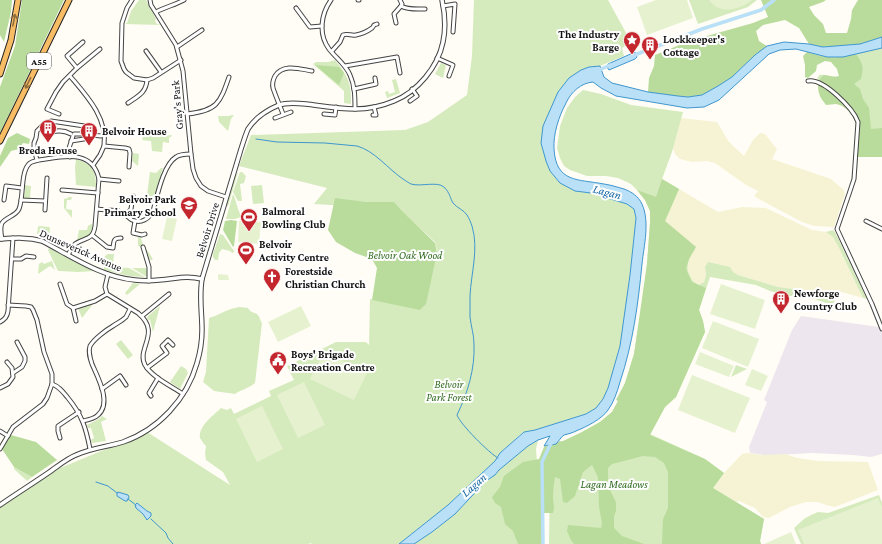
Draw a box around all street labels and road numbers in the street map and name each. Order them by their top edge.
road number: A55 [27,53,51,69]
street label: Gray's Park [169,79,186,130]
street label: Belvoir Drive [193,201,221,259]
street label: Dunseverick Avenue [38,226,124,274]

